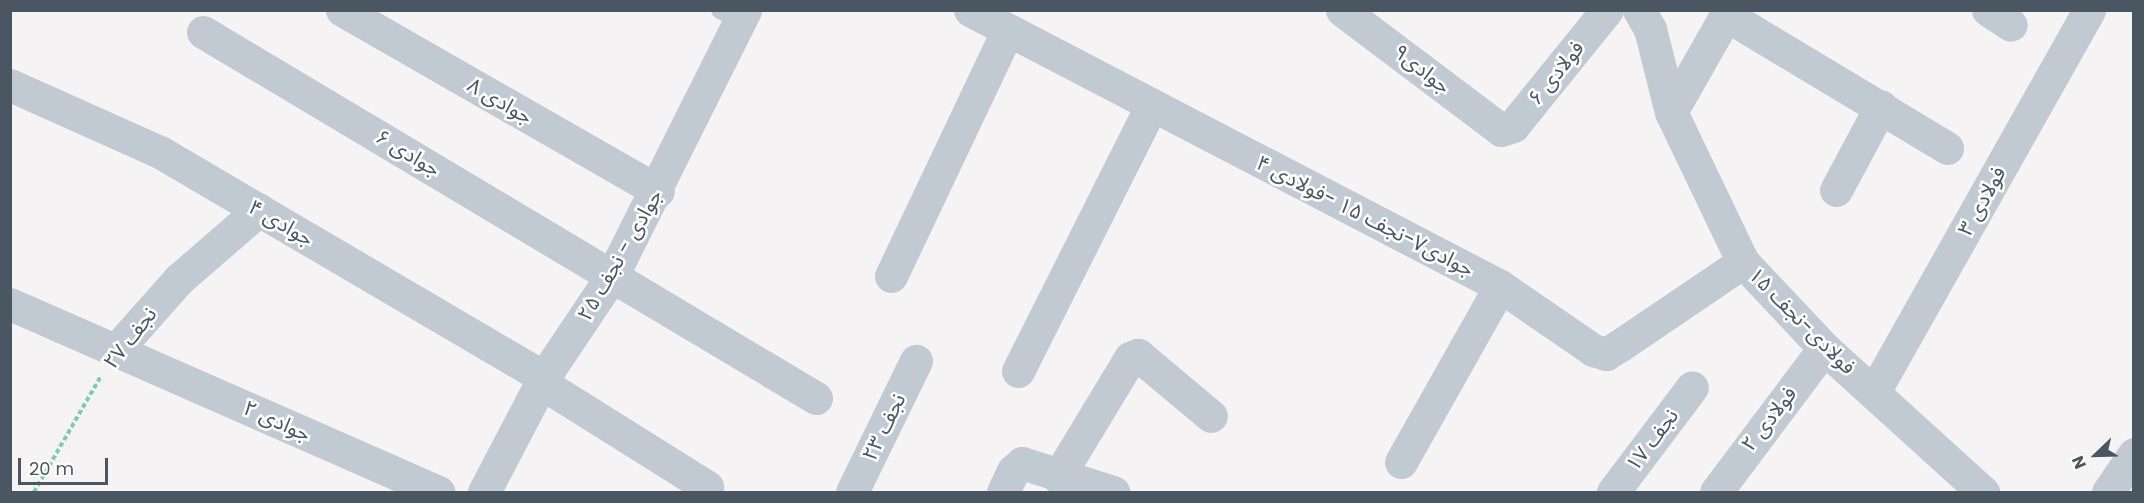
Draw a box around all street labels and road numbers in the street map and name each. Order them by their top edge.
street label: فولادی ۶ [1523,36,1589,110]
street label: جوادی۹ [1389,39,1455,99]
street label: جوادی ۸ [463,72,537,130]
street label: جوادی ۶ [371,124,445,182]
street label: جوادی۷-نجف ۱۵ -فولادی ۴ [1252,150,1478,282]
street label: فولادی ۳ [1953,162,2011,240]
street label: جوادی - نجف ۲۵ [572,185,668,325]
street label: جوادی ۴ [244,194,318,252]
street label: فولادی-نجف ۱۵ [1743,262,1861,380]
street label: نجف ۲۷ [98,302,162,374]
street label: فولادی ۲ [1736,382,1802,456]
street label: نجف ۲۳ [857,389,911,465]
street label: جوادی ۲ [240,395,314,447]
street label: نجف ۱۷ [1620,404,1684,476]

